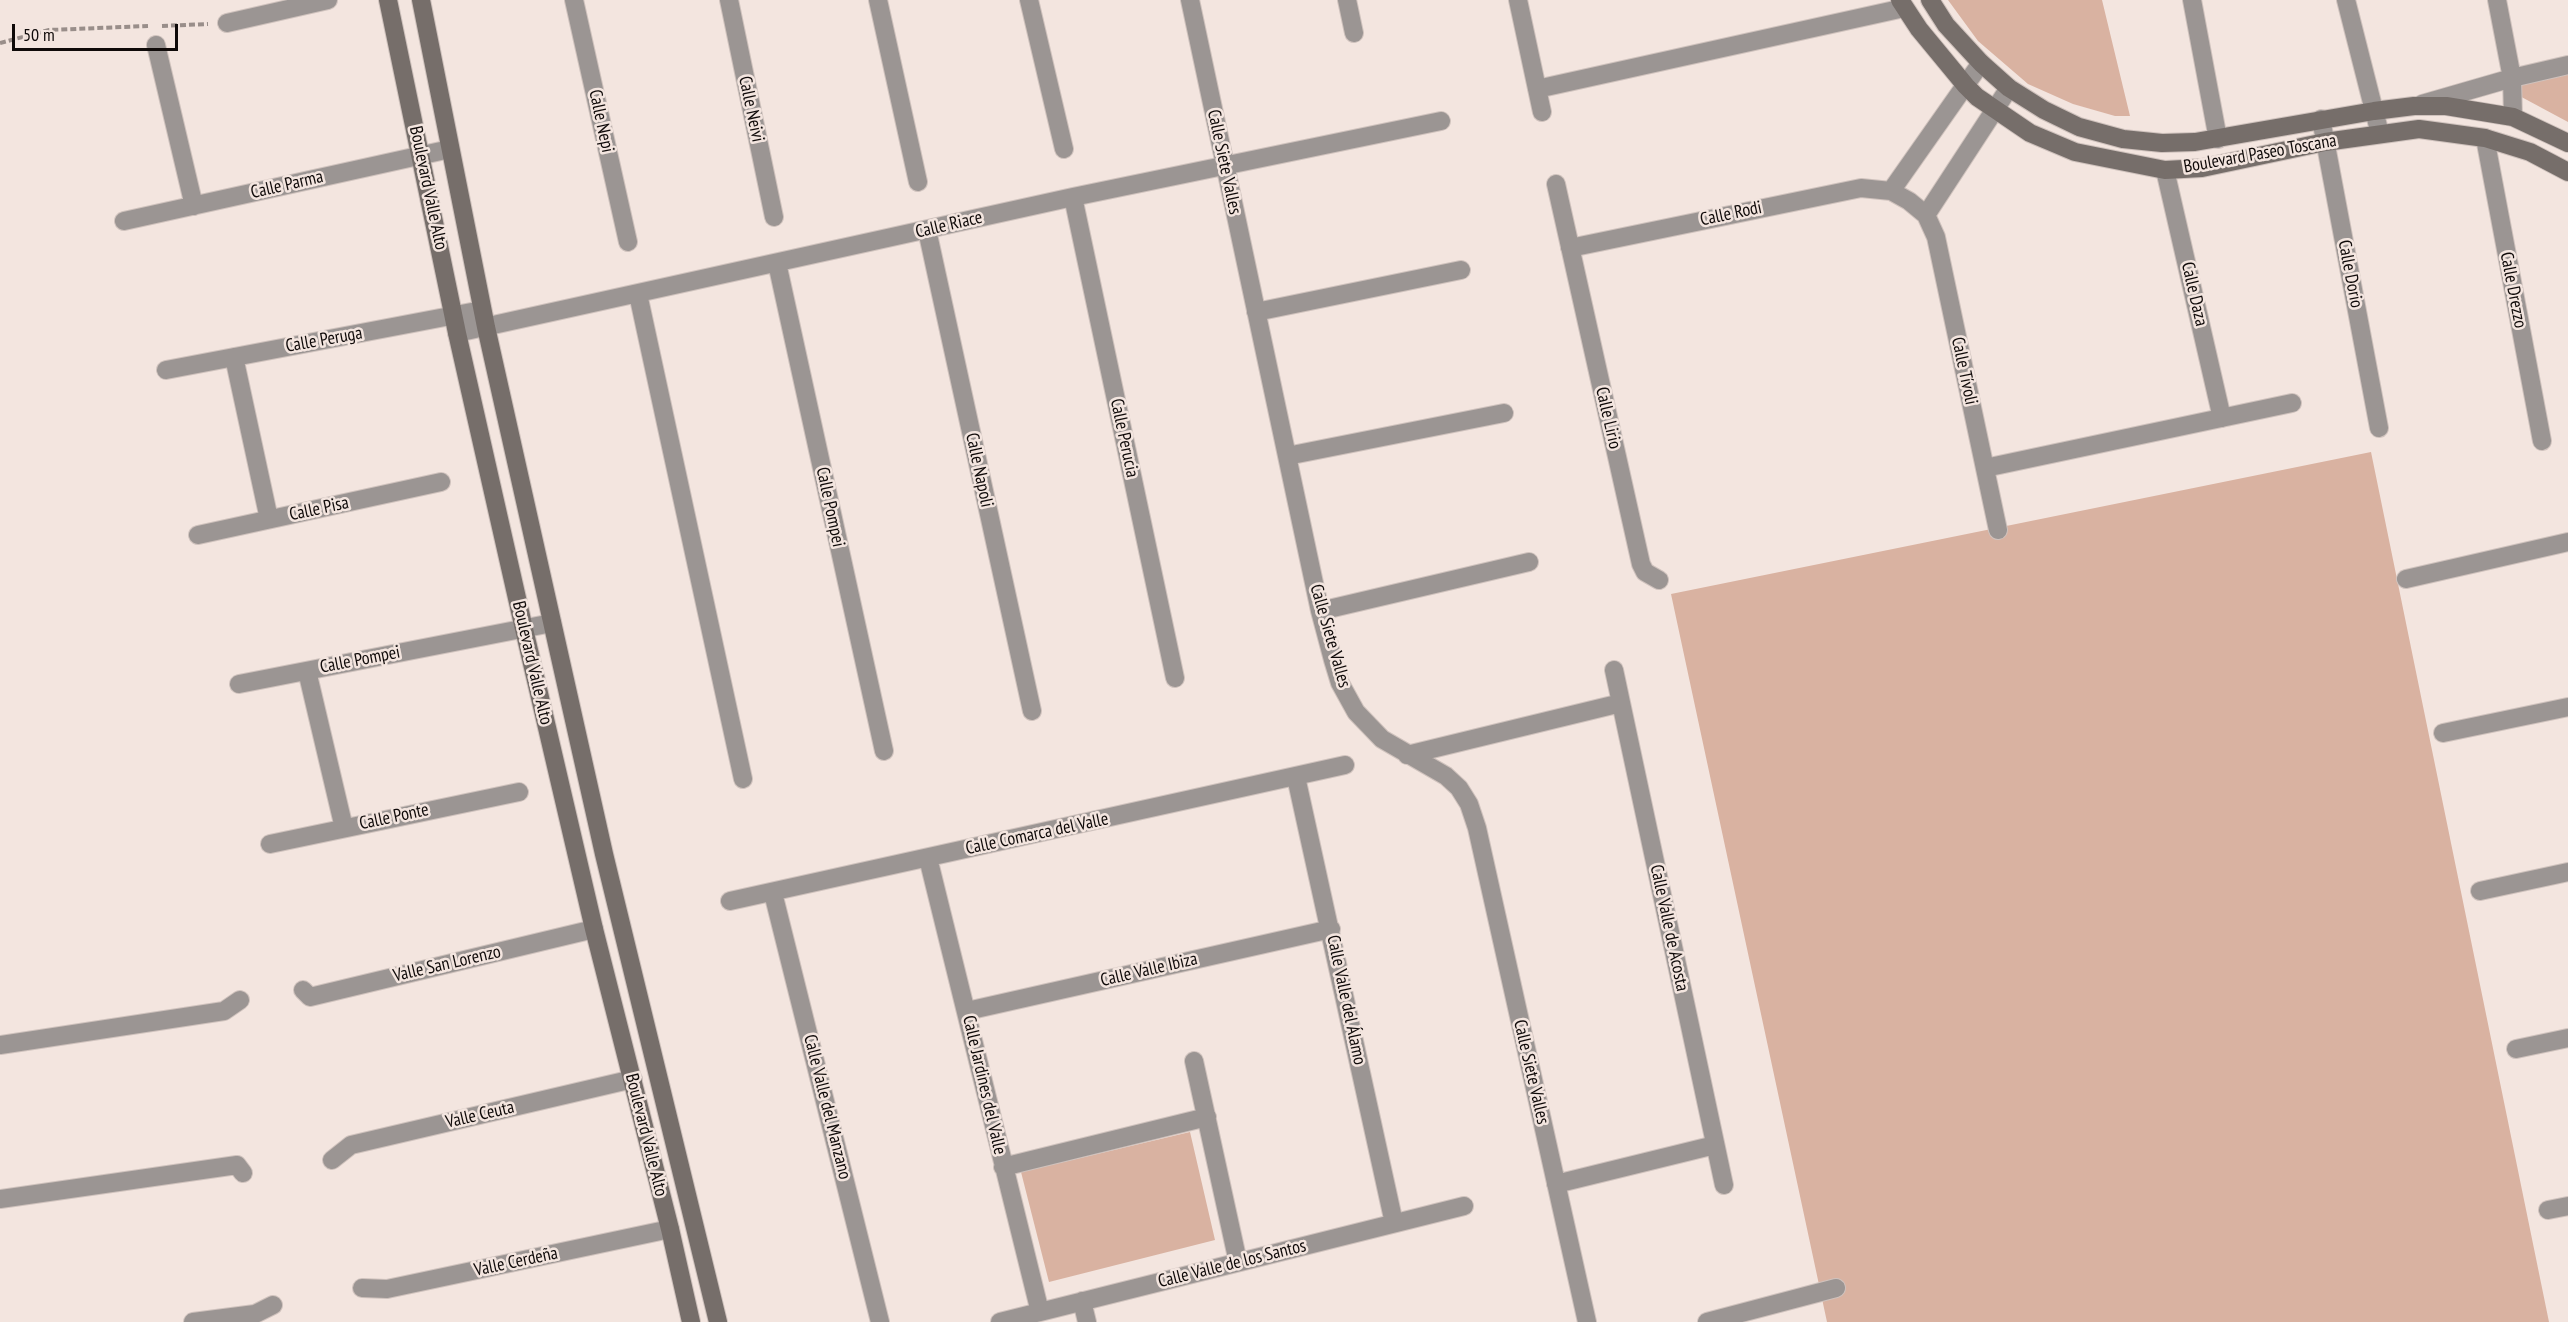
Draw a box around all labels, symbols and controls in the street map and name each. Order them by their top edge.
scale bar [15,12,182,50]
text: 50 m [23,23,55,46]
street label: Calle Neivi [733,74,769,144]
street label: Calle Nepi [584,88,618,154]
street label: Calle Siete Valles [1202,108,1246,216]
street label: Boulevard Valle Alto [404,124,452,252]
street label: Boulevard Paseo Toscana [2182,130,2338,178]
street label: Calle Parma [249,166,325,204]
street label: Calle Rodi [1698,197,1764,231]
street label: Calle Riace [913,207,985,243]
street label: Calle Dorio [2333,238,2367,310]
street label: Calle Drezzo [2495,250,2531,330]
street label: Calle Daza [2176,260,2212,328]
street label: Calle Peruga [284,323,364,357]
street label: Calle Tívoli [1946,335,1982,407]
street label: Calle Lirio [1590,385,1626,451]
street label: Calle Perucia [1105,397,1143,479]
street label: Calle Napoli [961,431,997,509]
street label: Calle Pompei [811,465,849,549]
street label: Calle Pisa [287,492,351,526]
street label: Calle Siete Valles [1305,582,1355,690]
street label: Boulevard Valle Alto [507,599,557,727]
street label: Calle Pompei [318,642,402,678]
street label: Calle Ponte [357,799,431,835]
street label: Calle Comarca del Valle [964,808,1110,860]
street label: Calle Valle de Acosta [1645,863,1693,993]
street label: Calle Valle del Álamo [1322,933,1370,1067]
street label: Valle San Lorenzo [391,941,503,987]
street label: Calle Valle Ibiza [1098,948,1200,992]
street label: Calle Jardines del Valle [957,1013,1011,1157]
street label: Calle Siete Valles [1508,1018,1554,1126]
street label: Calle Valle del Manzano [799,1032,855,1182]
street label: Boulevard Valle Alto [620,1071,672,1199]
street label: Valle Ceuta [444,1097,516,1133]
street label: Calle Valle de los Santos [1156,1235,1308,1293]
street label: Valle Cerdeña [472,1243,560,1281]

